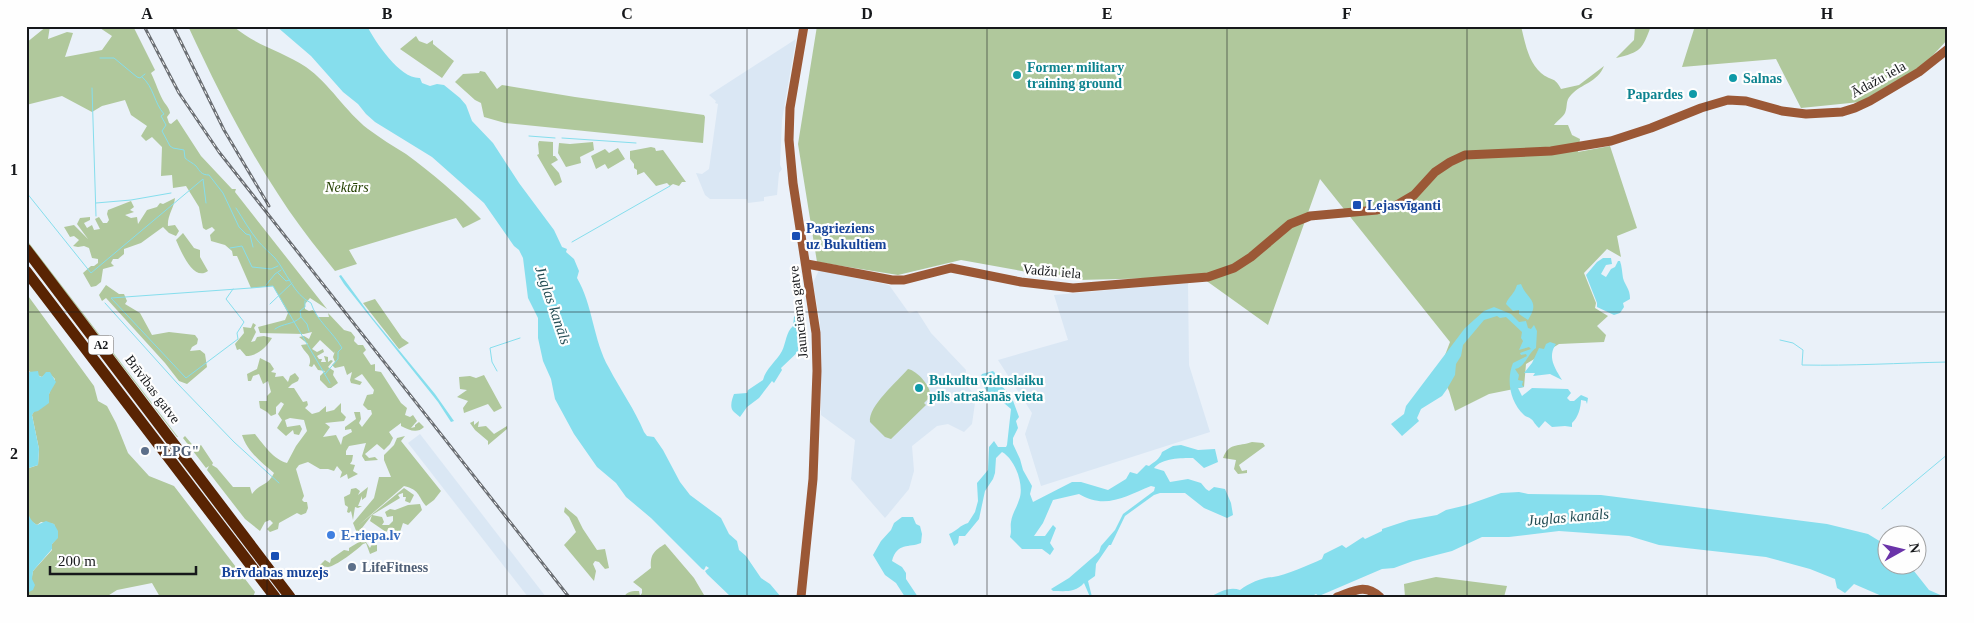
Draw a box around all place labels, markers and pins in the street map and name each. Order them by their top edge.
place label: Former military training ground [1027,60,1124,91]
marker: Former military training ground [1011,69,1023,81]
place label: Salnas [1743,71,1782,86]
marker: Salnas [1727,72,1739,84]
place label: Papardes [1627,87,1684,102]
marker: Papardes [1687,88,1699,100]
place label: Lejasvīganti [1367,198,1441,213]
marker: Lejasvīganti [1351,199,1363,211]
place label: Pagrieziens uz Bukultiem [806,221,887,252]
marker: Pagrieziens uz Bukultiem [790,230,802,242]
place label: Bukultu viduslaiku pils atrašanās vieta [929,373,1044,404]
marker: Bukultu viduslaiku pils atrašanās vieta [913,382,925,394]
place label: "LPG" [155,444,199,459]
marker: "LPG" [139,445,151,457]
place label: E-riepa.lv [341,528,401,543]
marker: E-riepa.lv [325,529,337,541]
marker: Brīvdabas muzejs [269,550,281,562]
place label: LifeFitness [362,560,429,575]
marker: LifeFitness [346,561,358,573]
place label: Brīvdabas muzejs [222,565,329,580]

